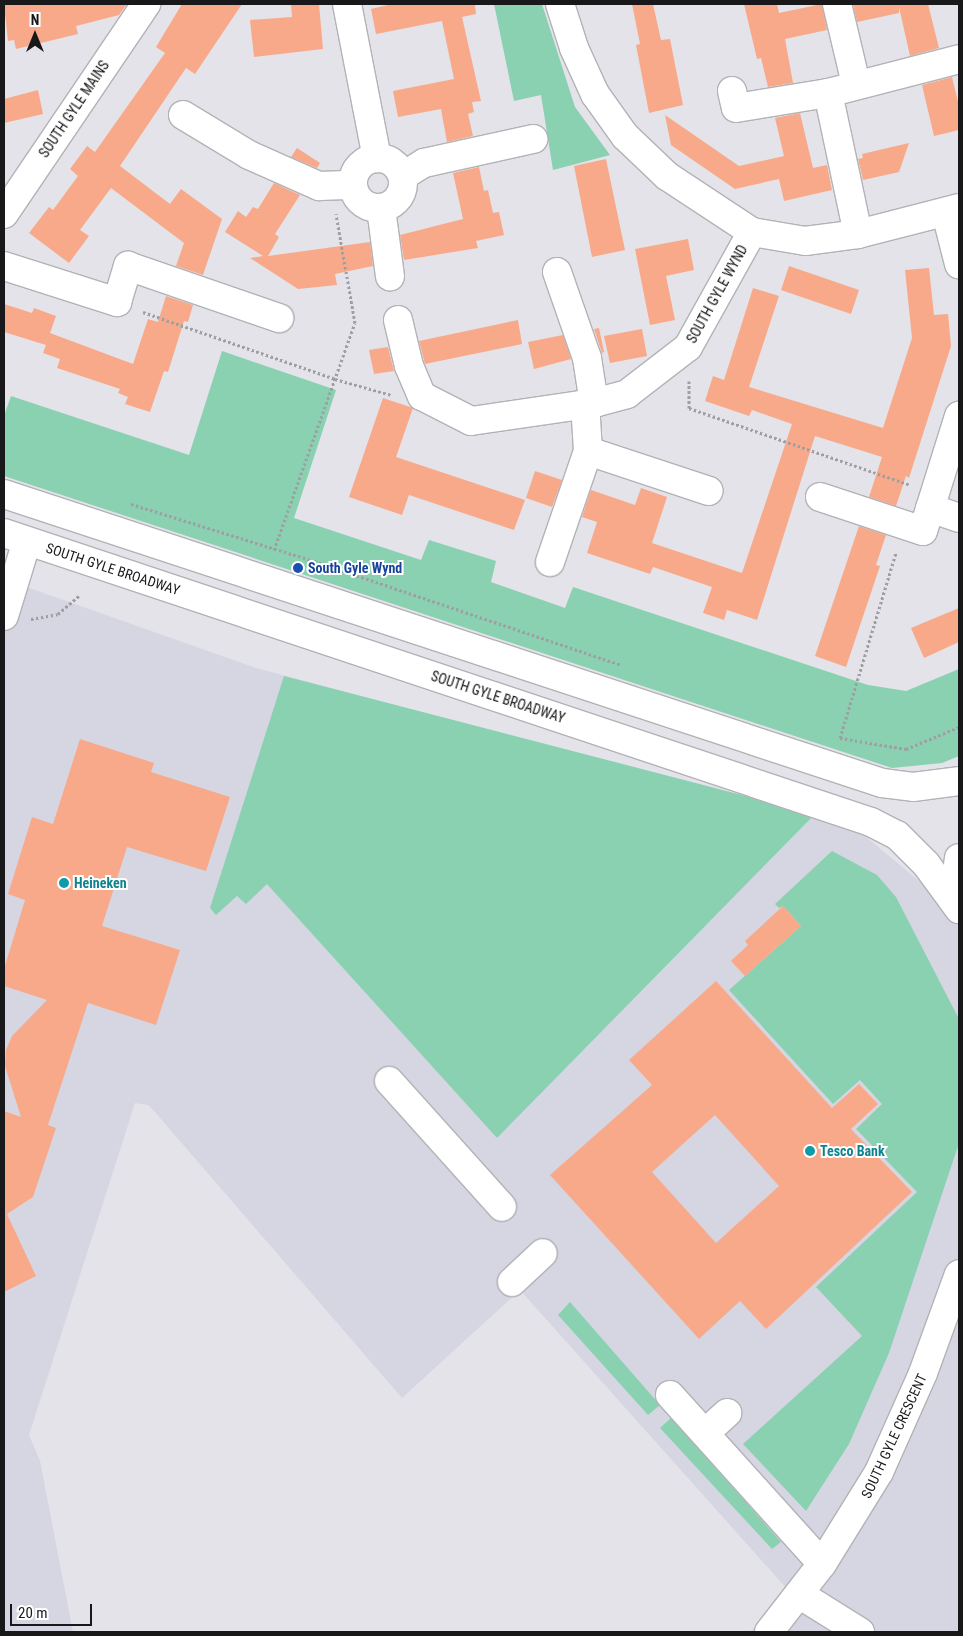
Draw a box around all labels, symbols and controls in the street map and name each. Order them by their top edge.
north arrow [10,10,60,60]
text: N [31,12,39,28]
street label: SOUTH GYLE MAINS [35,57,113,161]
street label: SOUTH GYLE WYND [683,242,751,346]
street label: SOUTH GYLE BROADWAY [44,539,182,599]
place label: South Gyle Wynd [308,560,402,576]
marker: South Gyle Wynd [292,562,304,574]
street label: SOUTH GYLE BROADWAY [429,667,567,727]
place label: Heineken [74,875,127,891]
marker: Heineken [58,877,70,889]
place label: Tesco Bank [820,1143,885,1159]
marker: Tesco Bank [804,1145,816,1157]
street label: SOUTH GYLE CRESCENT [858,1371,930,1501]
scale bar [12,1594,95,1626]
text: 20 m [18,1604,48,1622]

